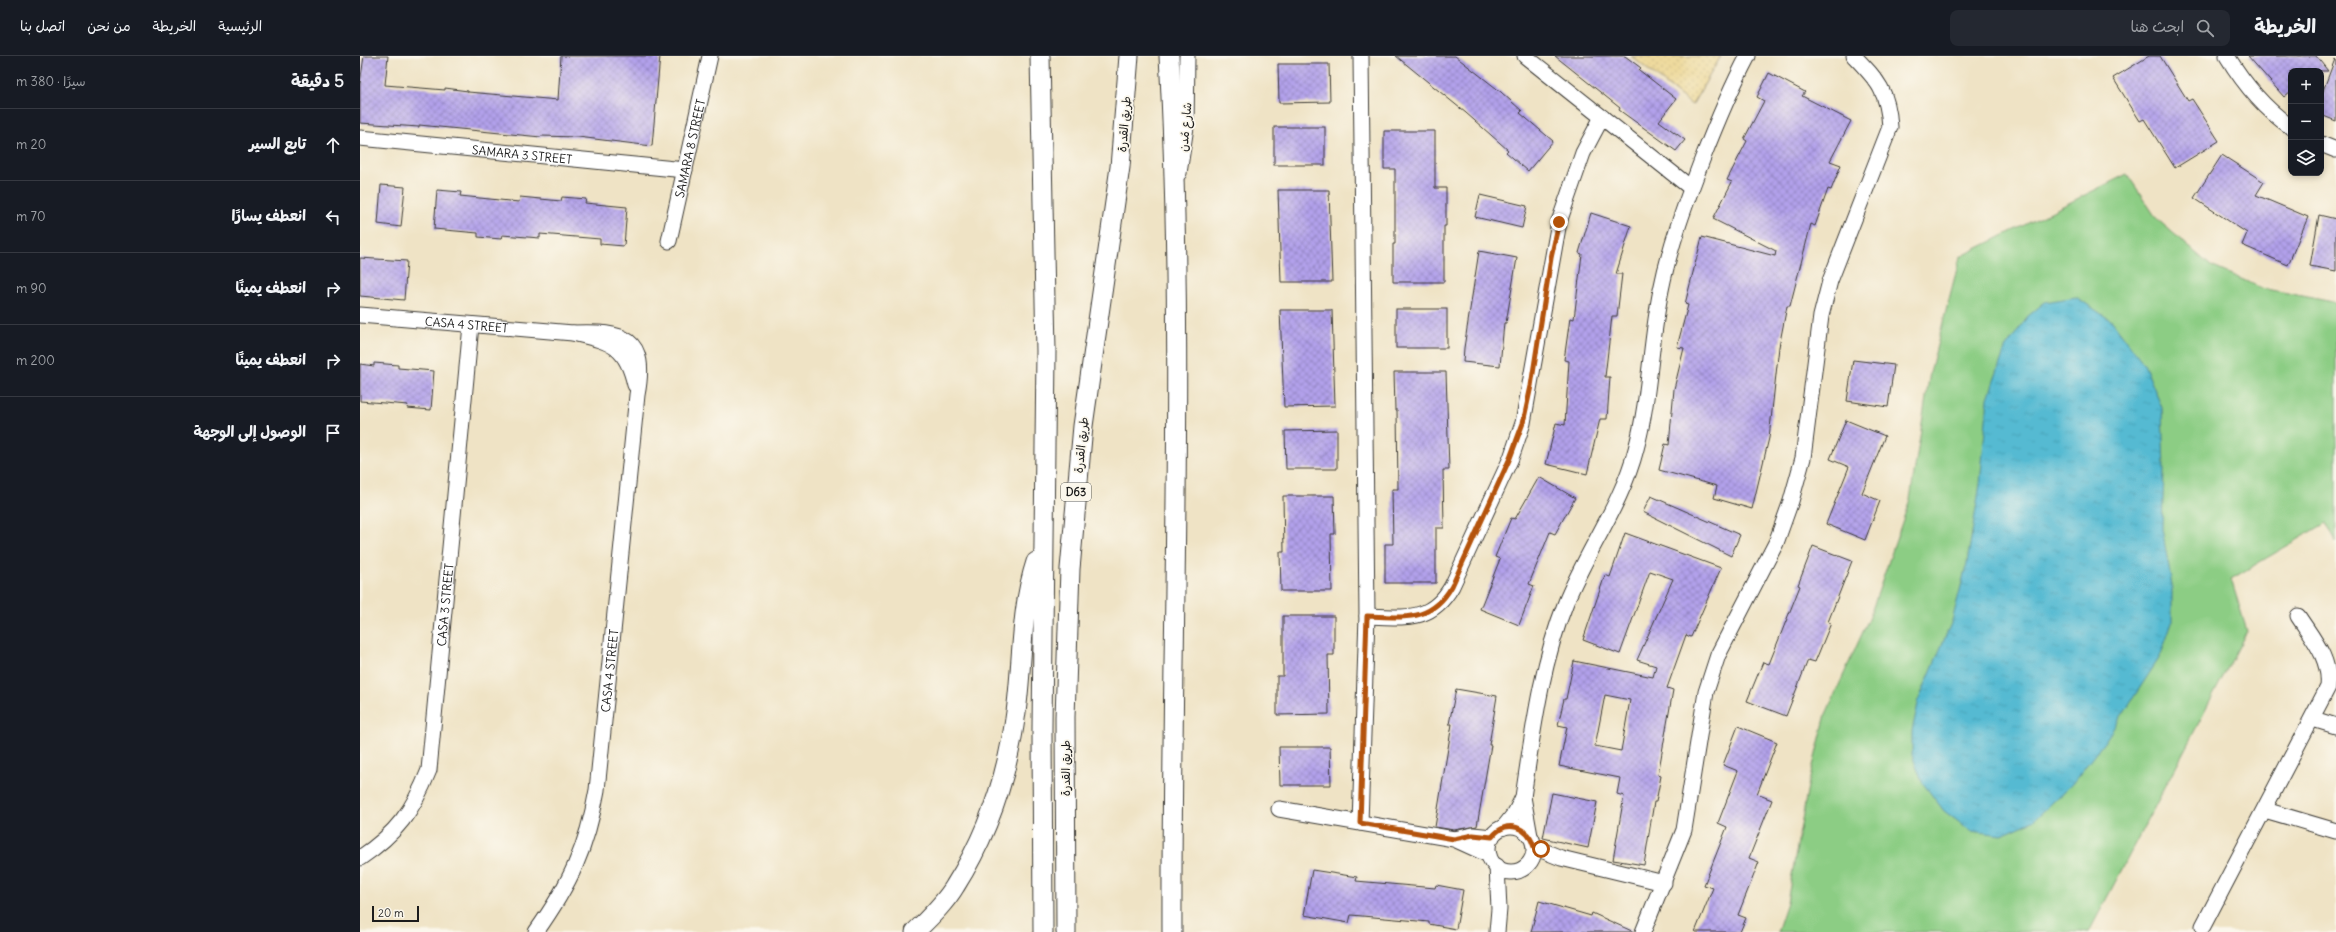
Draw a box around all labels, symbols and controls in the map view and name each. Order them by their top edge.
search box [1950,10,2230,46]
text: الخريطة [2254,14,2316,38]
text: اتصل بنا [20,17,65,35]
text: من نحن [87,17,131,35]
text: الخريطة [153,17,196,35]
text: الرئيسية [218,17,262,35]
text: ابحث هنا [2130,17,2184,36]
icon: search [2194,17,2216,39]
map controls [2288,68,2324,176]
button: + [2288,68,2324,104]
text: 5 دقيقة [291,70,344,92]
text: سيرًا · 380 m [16,73,86,90]
street label: طريق القدرة [1114,95,1134,153]
street label: SAMARA 8 STREET [671,97,708,199]
street label: شارع مُدن [1175,102,1197,152]
button: − [2288,104,2324,140]
text: تابع السير [249,134,306,153]
icon: ahead [322,134,344,156]
text: 20 m [16,136,46,153]
button: layers [2288,140,2324,176]
street label: SAMARA 3 STREET [471,142,573,166]
text: انعطف يسارًا [232,206,306,225]
icon: left [322,206,344,228]
text: 70 m [16,208,45,225]
route end [1550,213,1568,231]
text: انعطف يمينًا [235,278,306,297]
icon: right [322,278,344,300]
text: 90 m [16,280,47,297]
street label: CASA 4 STREET [424,313,509,335]
text: انعطف يمينًا [235,350,306,369]
icon: right [322,350,344,372]
text: 200 m [16,352,55,369]
street label: طريق القدرة [1071,416,1091,474]
text: الوصول إلى الوجهة [193,422,306,441]
icon: arrive [322,422,344,444]
road number: D63 [1061,483,1091,501]
street label: CASA 3 STREET [433,562,456,647]
street label: CASA 4 STREET [597,628,621,713]
street label: طريق القدرة [1058,740,1073,796]
route start [1532,840,1550,858]
scale bar [372,904,419,923]
text: 20 m [378,906,404,920]

